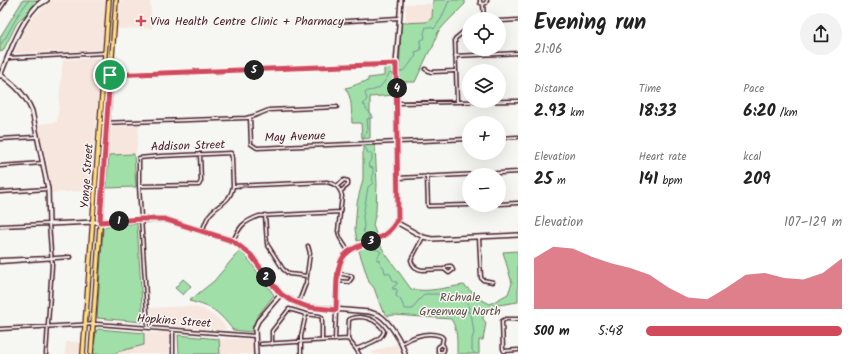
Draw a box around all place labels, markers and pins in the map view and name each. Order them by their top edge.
place label: Viva Health Centre Clinic + Pharmacy [150,12,344,31]
marker: Viva Health Centre Clinic + Pharmacy [135,15,147,27]
pin [93,58,127,92]
pin: 5 [244,60,264,80]
pin: 4 [387,78,407,98]
pin: 1 [109,211,129,231]
pin: 3 [361,231,381,251]
pin: 2 [256,267,276,287]

